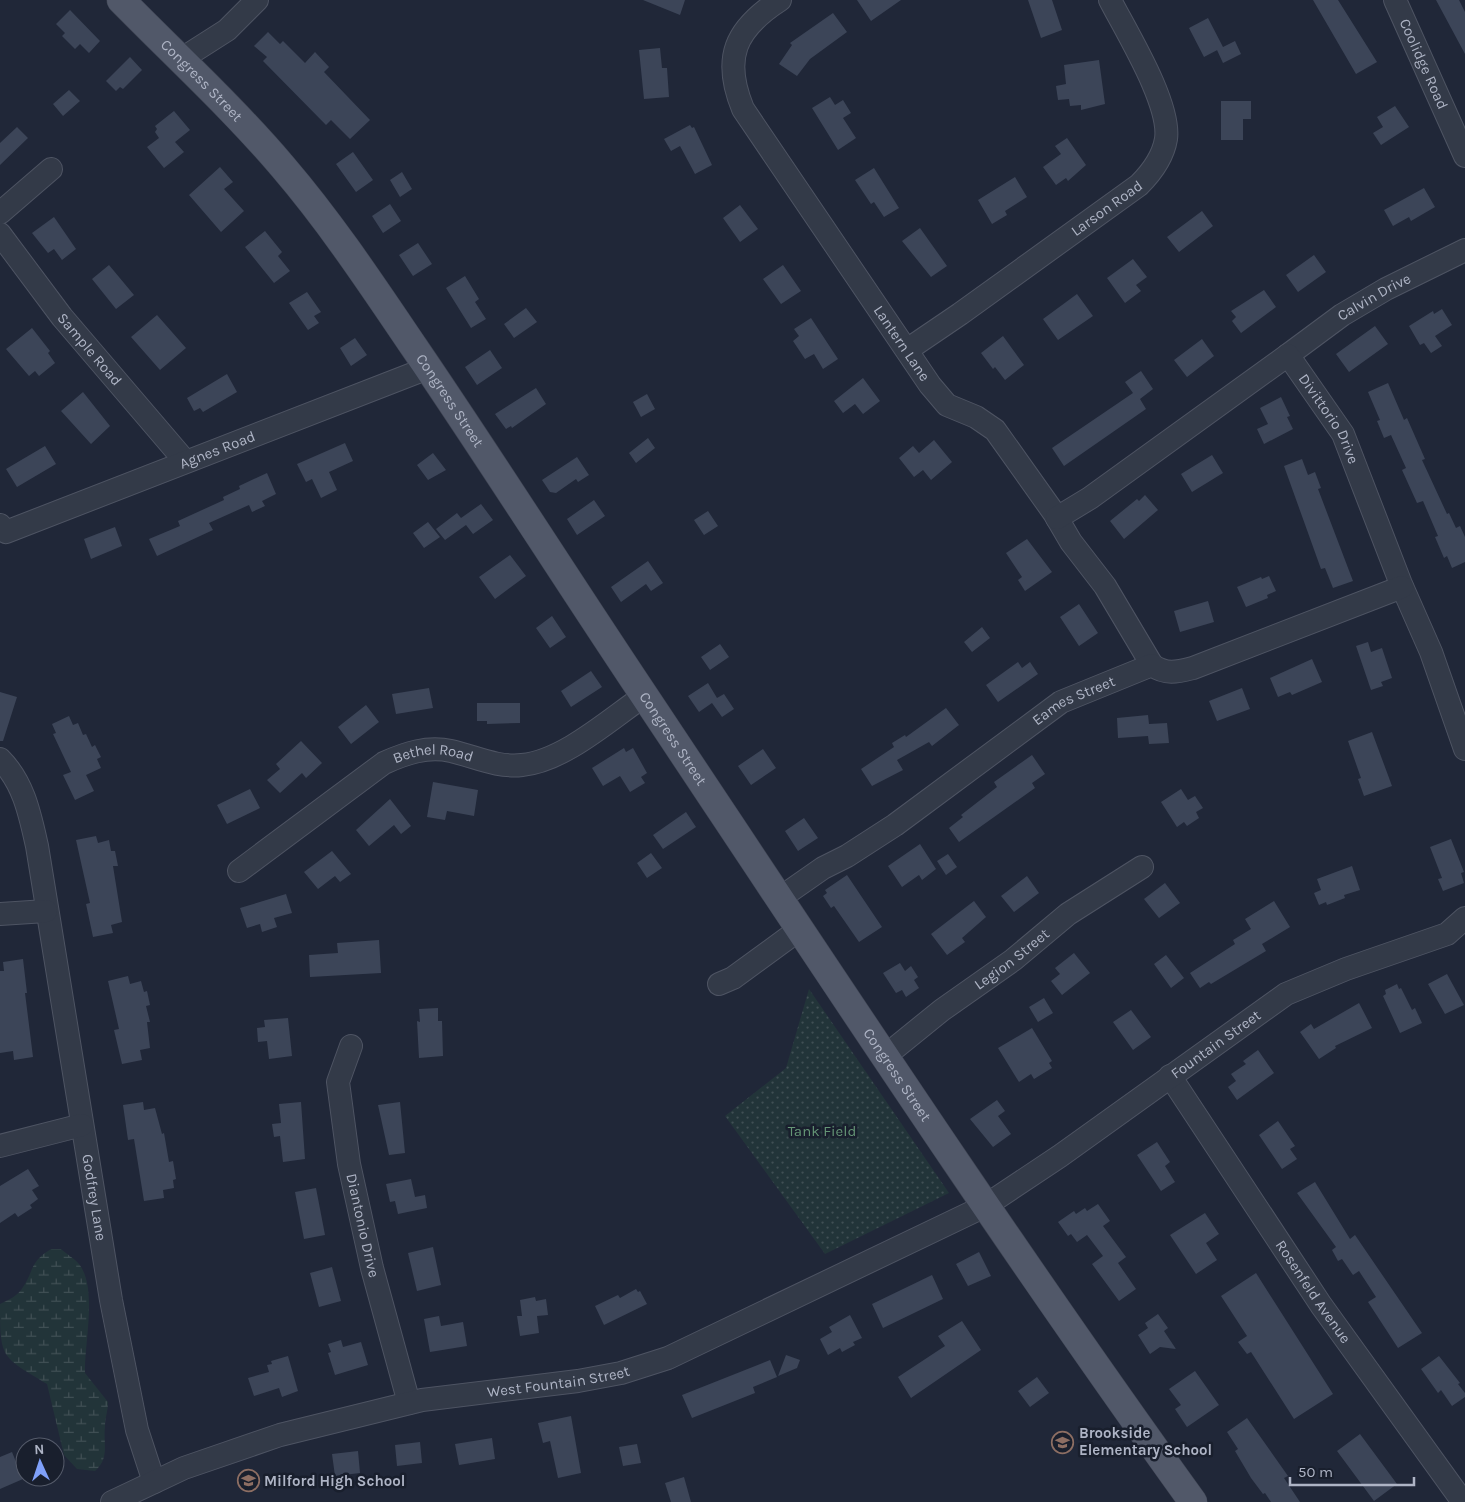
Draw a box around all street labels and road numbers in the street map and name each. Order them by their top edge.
street label: Coolidge Road [1395,16,1452,112]
street label: Congress Street [157,36,247,126]
street label: Larson Road [1067,176,1146,240]
street label: Calvin Drive [1334,269,1414,325]
street label: Lantern Lane [870,302,934,385]
street label: Sample Road [53,309,126,389]
street label: Congress Street [412,350,488,451]
street label: Divittorio Drive [1295,370,1363,466]
street label: Agnes Road [177,427,258,473]
street label: Eames Street [1029,672,1118,729]
street label: Congress Street [635,688,711,789]
street label: Bethel Road [390,740,476,767]
street label: Legion Street [971,924,1053,993]
street label: Fountain Street [1167,1006,1264,1083]
street label: Congress Street [859,1025,935,1125]
street label: Godfrey Lane [78,1153,110,1242]
street label: Diantonio Drive [342,1172,383,1279]
street label: Rosenfeld Avenue [1272,1237,1355,1347]
street label: West Fountain Street [486,1362,632,1401]

